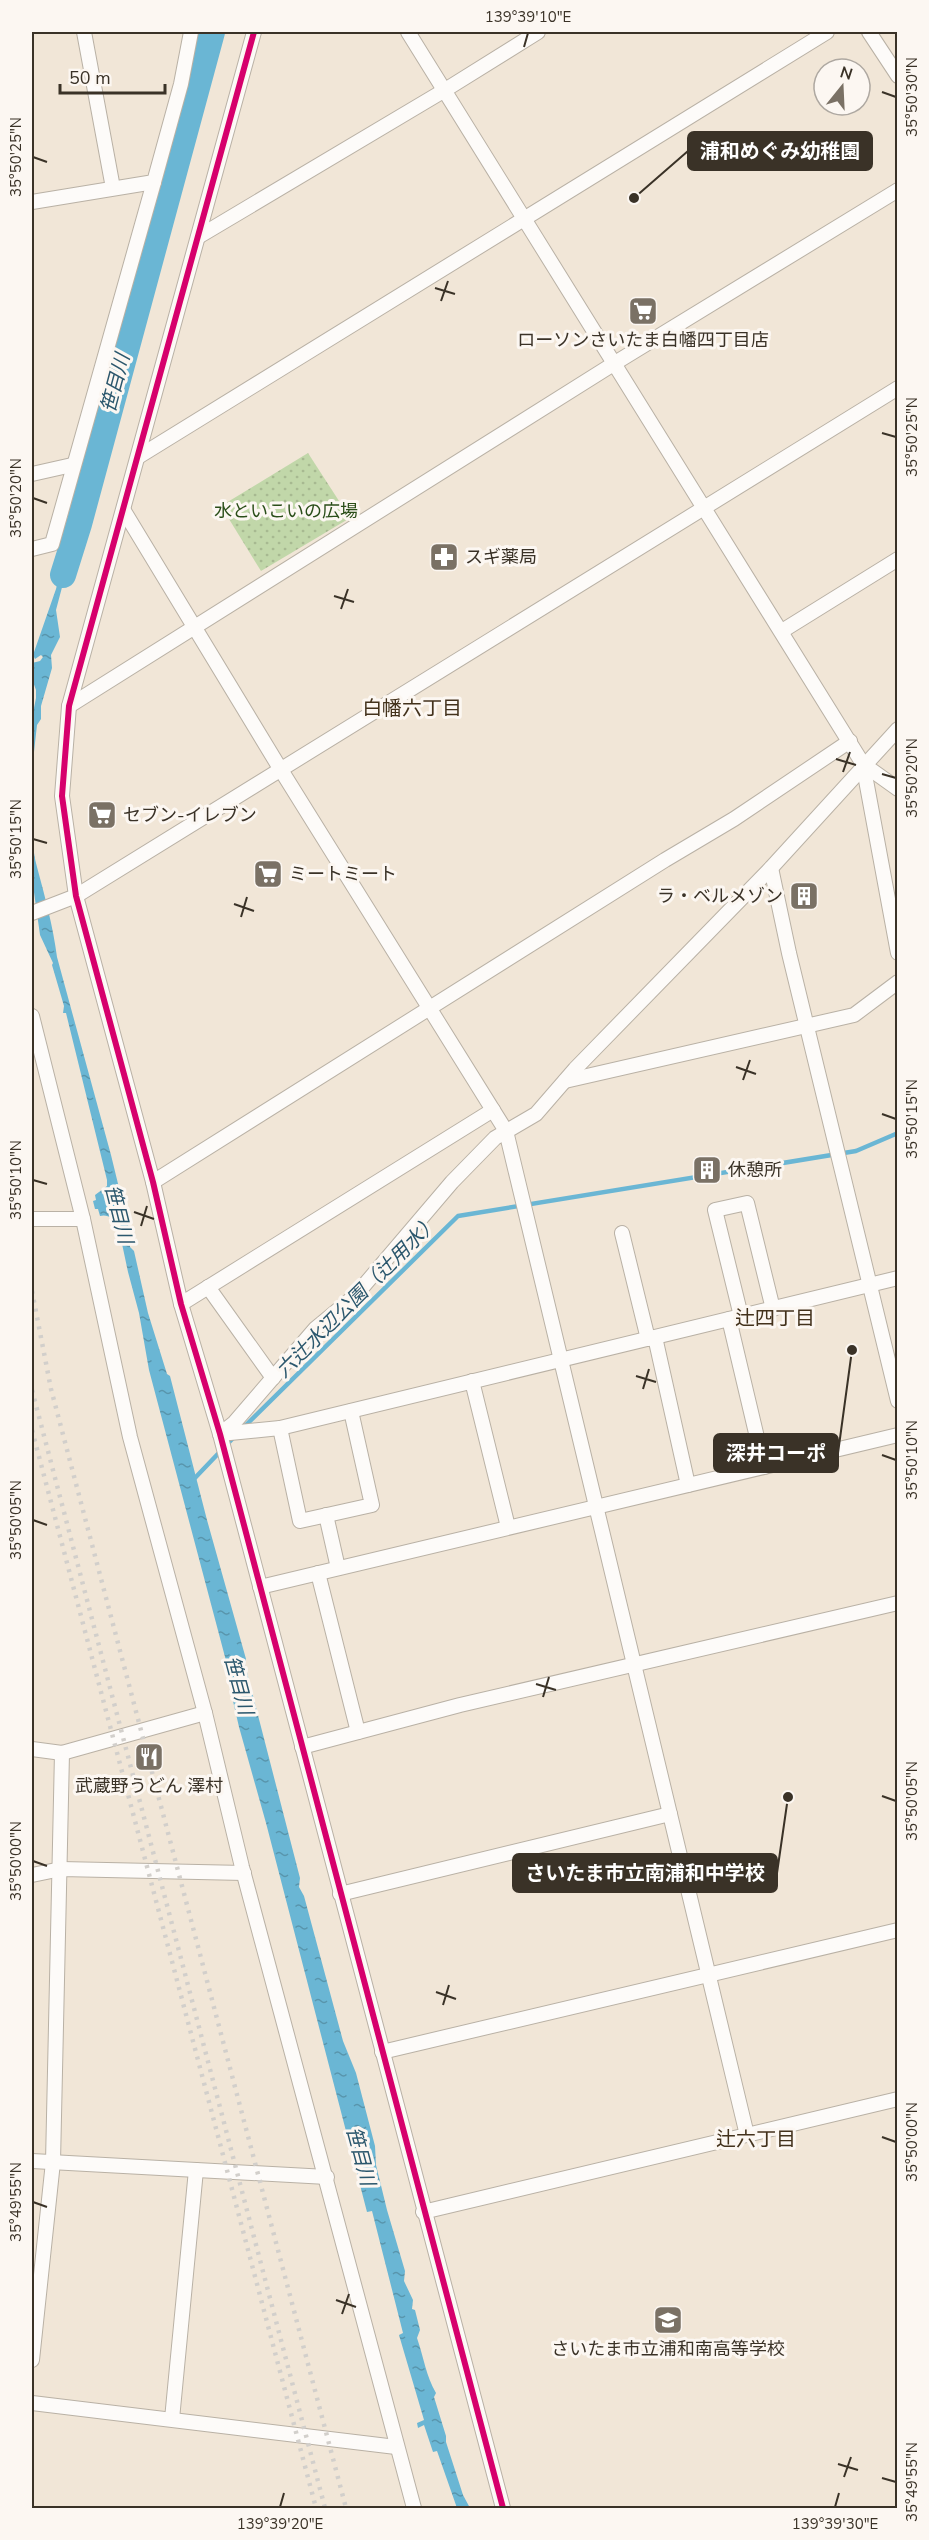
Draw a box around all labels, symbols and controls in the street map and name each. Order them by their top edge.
text: 139°39'10"E [485,7,571,27]
scale bar [60,57,165,95]
north arrow [812,57,872,117]
text: 35°50'30"N [902,57,922,137]
text: N [837,61,855,86]
text: 50 m [69,66,111,90]
text: 35°50'25"N [6,117,26,197]
callout: 浦和めぐみ幼稚園 [688,132,872,170]
text: 浦和めぐみ幼稚園 [700,138,860,165]
supermarket icon: ローソンさいたま白幡四丁目店 [627,295,659,327]
place label: ローソンさいたま白幡四丁目店 [517,328,769,352]
water label: 笹目川 [95,349,137,416]
text: 35°50'25"N [902,397,922,477]
text: 35°50'20"N [6,458,26,538]
park label: 水といこいの広場 [214,499,358,523]
pharmacy icon: スギ薬局 [428,541,460,573]
place label: スギ薬局 [465,545,537,569]
district label: 白幡六丁目 [362,695,462,722]
text: 35°50'20"N [902,738,922,818]
text: 35°50'15"N [6,799,26,879]
supermarket icon: セブン-イレブン [86,799,118,831]
place label: セブン-イレブン [123,803,257,827]
supermarket icon: ミートミート [252,858,284,890]
place label: ミートミート [289,862,397,886]
building icon: ラ・ベルメゾン [788,880,820,912]
place label: ラ・ベルメゾン [657,884,783,908]
text: 35°50'15"N [902,1079,922,1159]
text: 35°50'10"N [6,1140,26,1220]
building icon: 休憩所 [691,1154,723,1186]
place label: 休憩所 [728,1158,782,1182]
water label: 笹目川 [98,1182,139,1248]
water label: 六辻水辺公園（辻用水） [270,1209,445,1384]
district label: 辻四丁目 [735,1305,815,1332]
text: 35°50'10"N [902,1420,922,1500]
callout: 深井コーポ [714,1434,838,1472]
text: 深井コーポ [726,1440,826,1467]
text: 35°50'05"N [6,1480,26,1560]
water label: 笹目川 [218,1653,260,1720]
restaurant icon: 武蔵野うどん 澤村 [133,1741,165,1773]
text: 35°50'05"N [902,1761,922,1841]
place label: 武蔵野うどん 澤村 [75,1774,223,1798]
text: 35°50'00"N [6,1821,26,1901]
callout: さいたま市立南浦和中学校 [513,1854,777,1892]
text: さいたま市立南浦和中学校 [525,1860,765,1887]
text: 35°50'00"N [902,2102,922,2182]
water label: 笹目川 [340,2124,382,2191]
district label: 辻六丁目 [716,2126,796,2153]
text: 35°49'55"N [6,2162,26,2242]
school or university icon: さいたま市立浦和南高等学校 [652,2304,684,2336]
place label: さいたま市立浦和南高等学校 [551,2337,785,2361]
text: 35°49'55"N [902,2442,922,2522]
text: 139°39'20"E [237,2514,323,2534]
text: 139°39'30"E [792,2514,878,2534]

